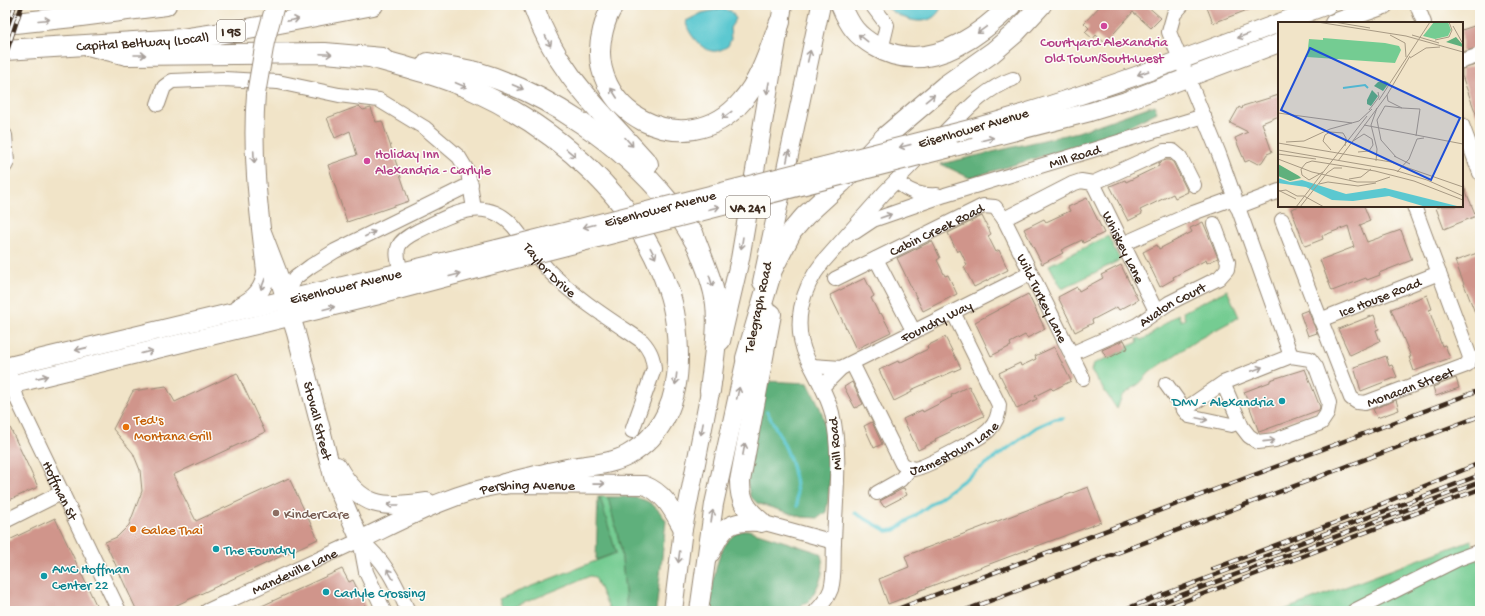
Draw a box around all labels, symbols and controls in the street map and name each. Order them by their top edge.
one-way arrow [37,16,50,24]
one-way arrow [286,16,299,24]
road number: I 95 [217,20,245,42]
marker: Courtyard Alexandria Old Town/Southwest [1099,21,1109,31]
inset map [1278,22,1463,207]
one-way arrow [976,26,987,34]
street label: Capital Beltway (Local) [76,29,211,57]
one-way arrow [857,33,868,42]
one-way arrow [1237,33,1249,41]
one-way arrow [545,35,552,47]
place label: Courtyard Alexandria Old Town/Southwest [1040,35,1169,68]
one-way arrow [319,50,332,57]
one-way arrow [806,50,814,63]
one-way arrow [133,51,146,59]
one-way arrow [1137,70,1149,78]
one-way arrow [764,81,772,94]
one-way arrow [454,82,466,90]
one-way arrow [511,84,523,91]
one-way arrow [610,88,618,99]
one-way arrow [924,94,935,103]
street label: Eisenhower Avenue [917,105,1032,153]
one-way arrow [722,111,733,119]
one-way arrow [981,134,994,142]
one-way arrow [624,137,633,147]
street label: Mill Road [1047,142,1104,174]
one-way arrow [899,143,912,150]
place label: Holiday Inn Alexandria - Carlyle [375,147,492,180]
one-way arrow [566,149,577,158]
one-way arrow [251,150,258,163]
one-way arrow [784,150,792,163]
marker: Holiday Inn Alexandria - Carlyle [362,156,372,166]
street label: Eisenhower Avenue [603,188,719,232]
road number: VA 241 [726,196,770,218]
street label: Cabin Creek Road [887,200,989,262]
one-way arrow [707,204,720,212]
street label: Whiskey Lane [1097,209,1147,287]
one-way arrow [879,212,892,219]
one-way arrow [583,223,596,230]
one-way arrow [364,230,376,238]
one-way arrow [738,237,746,250]
street label: Taylor Drive [518,240,579,303]
one-way arrow [650,247,657,259]
street label: Wild Turkey Lane [1012,252,1070,347]
street label: Telegraph Road [741,259,778,355]
street label: Eisenhower Avenue [288,266,404,309]
one-way arrow [448,271,461,278]
street label: Ice House Road [1337,274,1426,323]
one-way arrow [708,275,715,288]
one-way arrow [259,278,267,290]
street label: Avalon Court [1137,279,1210,332]
street label: Foundry Way [898,298,976,348]
one-way arrow [322,304,335,311]
one-way arrow [75,346,88,354]
one-way arrow [140,348,153,355]
street label: Monacan Street [1365,364,1458,413]
one-way arrow [1251,365,1263,373]
one-way arrow [673,372,680,385]
one-way arrow [35,373,48,381]
street label: Stovall Street [298,380,335,463]
one-way arrow [734,387,742,400]
place label: DMV - Alexandria [1171,395,1275,412]
marker: DMV - Alexandria [1277,396,1287,406]
place label: Ted's Montana Grill [133,413,212,446]
street label: Mill Road [826,415,847,471]
one-way arrow [1195,415,1208,423]
street label: Jamestown Lane [909,419,1004,480]
marker: Ted's Montana Grill [121,422,131,432]
one-way arrow [698,422,706,435]
one-way arrow [1262,437,1275,444]
one-way arrow [741,443,749,456]
street label: Hoffman St [37,459,81,525]
street label: Pershing Avenue [477,478,576,500]
one-way arrow [592,480,605,488]
one-way arrow [387,501,400,509]
place label: KinderCare [284,507,350,524]
marker: KinderCare [271,508,281,518]
one-way arrow [708,510,716,523]
place label: Galae Thai [141,523,203,540]
marker: Galae Thai [128,524,138,534]
place label: The Foundry [223,543,295,560]
marker: The Foundry [211,544,221,554]
street label: Mandeville Lane [250,545,341,600]
one-way arrow [676,550,683,563]
place label: AMC Hoffman Center 22 [52,562,129,595]
one-way arrow [385,568,393,580]
marker: AMC Hoffman Center 22 [39,571,49,581]
place label: Carlyle Crossing [334,586,426,603]
marker: Carlyle Crossing [321,587,331,597]

